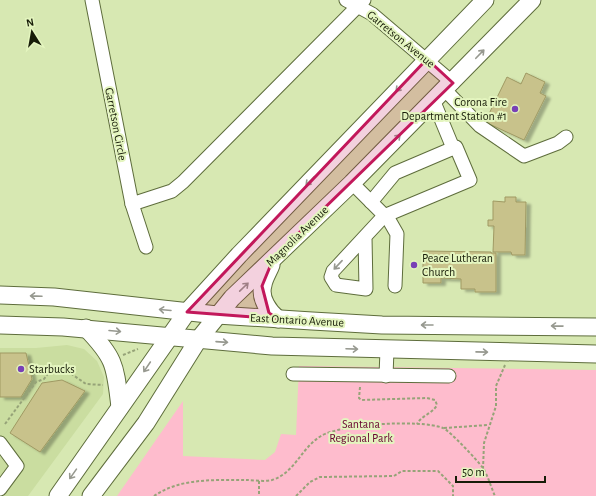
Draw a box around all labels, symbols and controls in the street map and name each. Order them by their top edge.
street label: Garretson Avenue [365,8,437,70]
north arrow [12,12,52,52]
text: N [25,17,35,29]
one-way arrow [475,49,485,59]
one-way arrow [395,82,405,92]
street label: Garretson Circle [103,86,129,162]
place label: Corona Fire Department Station #1 [401,96,507,122]
marker: Corona Fire Department Station #1 [510,104,520,114]
one-way arrow [391,135,401,144]
one-way arrow [305,176,315,186]
street label: Magnolia Avenue [264,203,330,269]
place label: Peace Lutheran Church [422,252,493,278]
one-way arrow [333,260,343,270]
marker: Peace Lutheran Church [409,260,419,270]
one-way arrow [239,282,249,292]
one-way arrow [30,292,43,300]
one-way arrow [159,306,172,313]
street label: East Ontario Avenue [250,312,344,328]
one-way arrow [421,321,434,329]
one-way arrow [551,322,564,330]
one-way arrow [108,327,121,334]
one-way arrow [215,338,228,345]
one-way arrow [345,345,358,352]
one-way arrow [475,348,488,356]
one-way arrow [143,361,151,372]
place label: Starbucks [29,363,75,375]
marker: Starbucks [16,364,26,374]
park label: Santana Regional Park [329,418,393,444]
scale bar [456,458,545,484]
text: 50 m [462,466,485,478]
one-way arrow [69,468,77,479]

